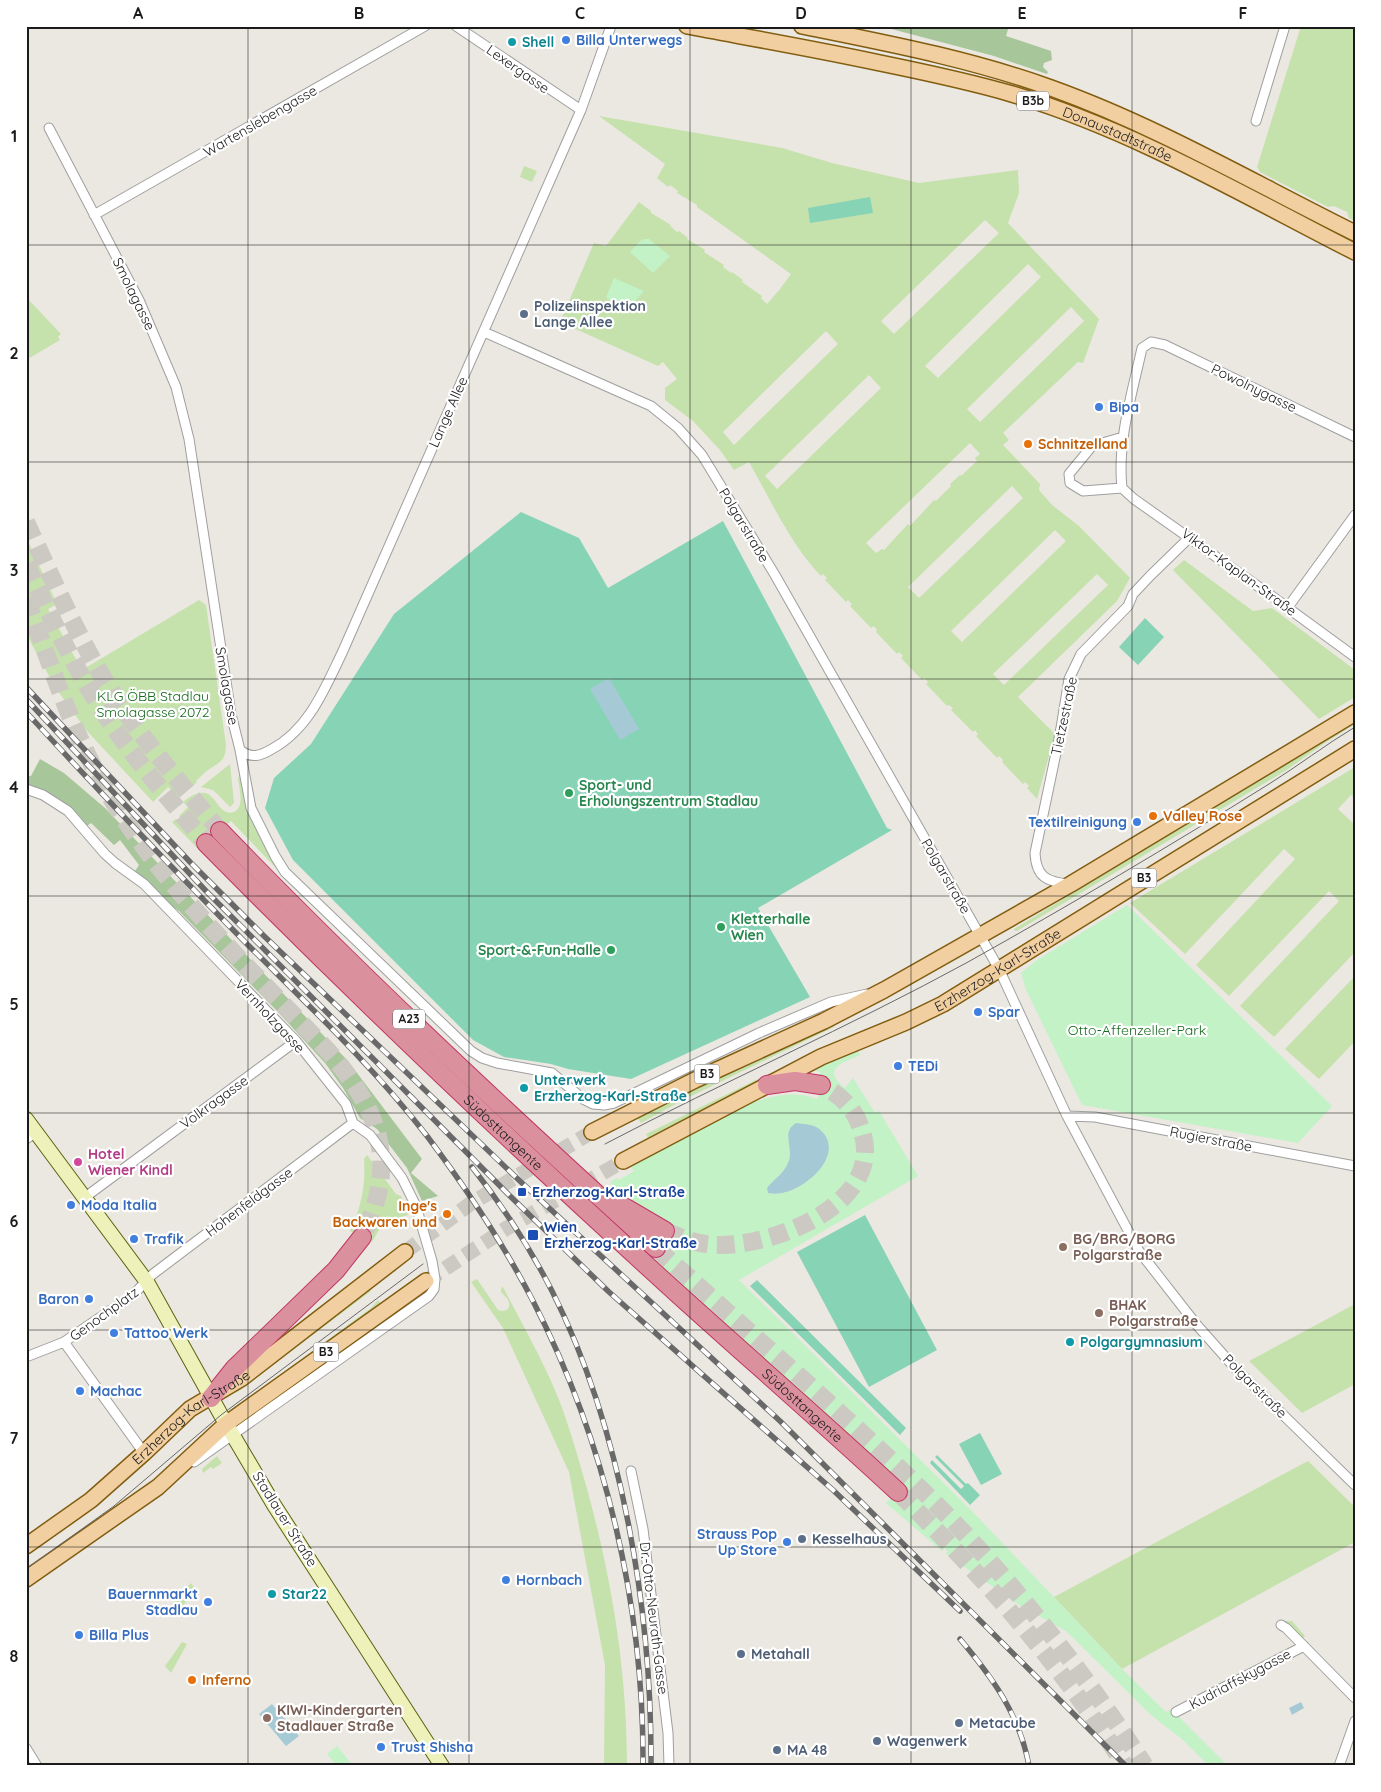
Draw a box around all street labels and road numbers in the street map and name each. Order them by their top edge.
street label: Lexergasse [483,41,553,97]
street label: Wartenslebengasse [200,81,320,161]
road number: B3b [1017,92,1049,110]
street label: Donaustadtstraße [1060,103,1175,166]
street label: Smolagasse [109,255,159,334]
street label: Powolnygasse [1208,360,1300,416]
street label: Lange Allee [424,374,472,450]
street label: Polgarstraße [715,484,773,566]
street label: Viktor-Kaplan-Straße [1178,524,1300,620]
street label: Smolagasse [211,646,243,727]
street label: Tietzestraße [1047,675,1081,757]
street label: Polgarstraße [917,835,975,917]
road number: B3 [1132,868,1156,888]
street label: Erzherzog-Karl-Straße [932,924,1064,1016]
street label: Vernholzgasse [231,975,309,1057]
road number: A23 [393,1010,425,1028]
road number: B3 [694,1064,720,1084]
street label: Volkragasse [176,1071,252,1133]
street label: Südosttangente [460,1091,547,1174]
street label: Rugierstraße [1168,1122,1254,1156]
street label: Hohenfeldgasse [202,1163,296,1241]
street label: Genochplatz [66,1283,142,1345]
road number: B3 [314,1342,338,1361]
street label: Polgarstraße [1219,1350,1291,1422]
street label: Südosttangente [758,1364,847,1446]
street label: Erzherzog-Karl-Straße [128,1366,254,1468]
street label: Stadlauer Straße [248,1468,322,1570]
street label: Dr.-Otto-Neurath-Gasse [636,1541,672,1695]
street label: Kudriaffskygasse [1186,1645,1294,1713]

